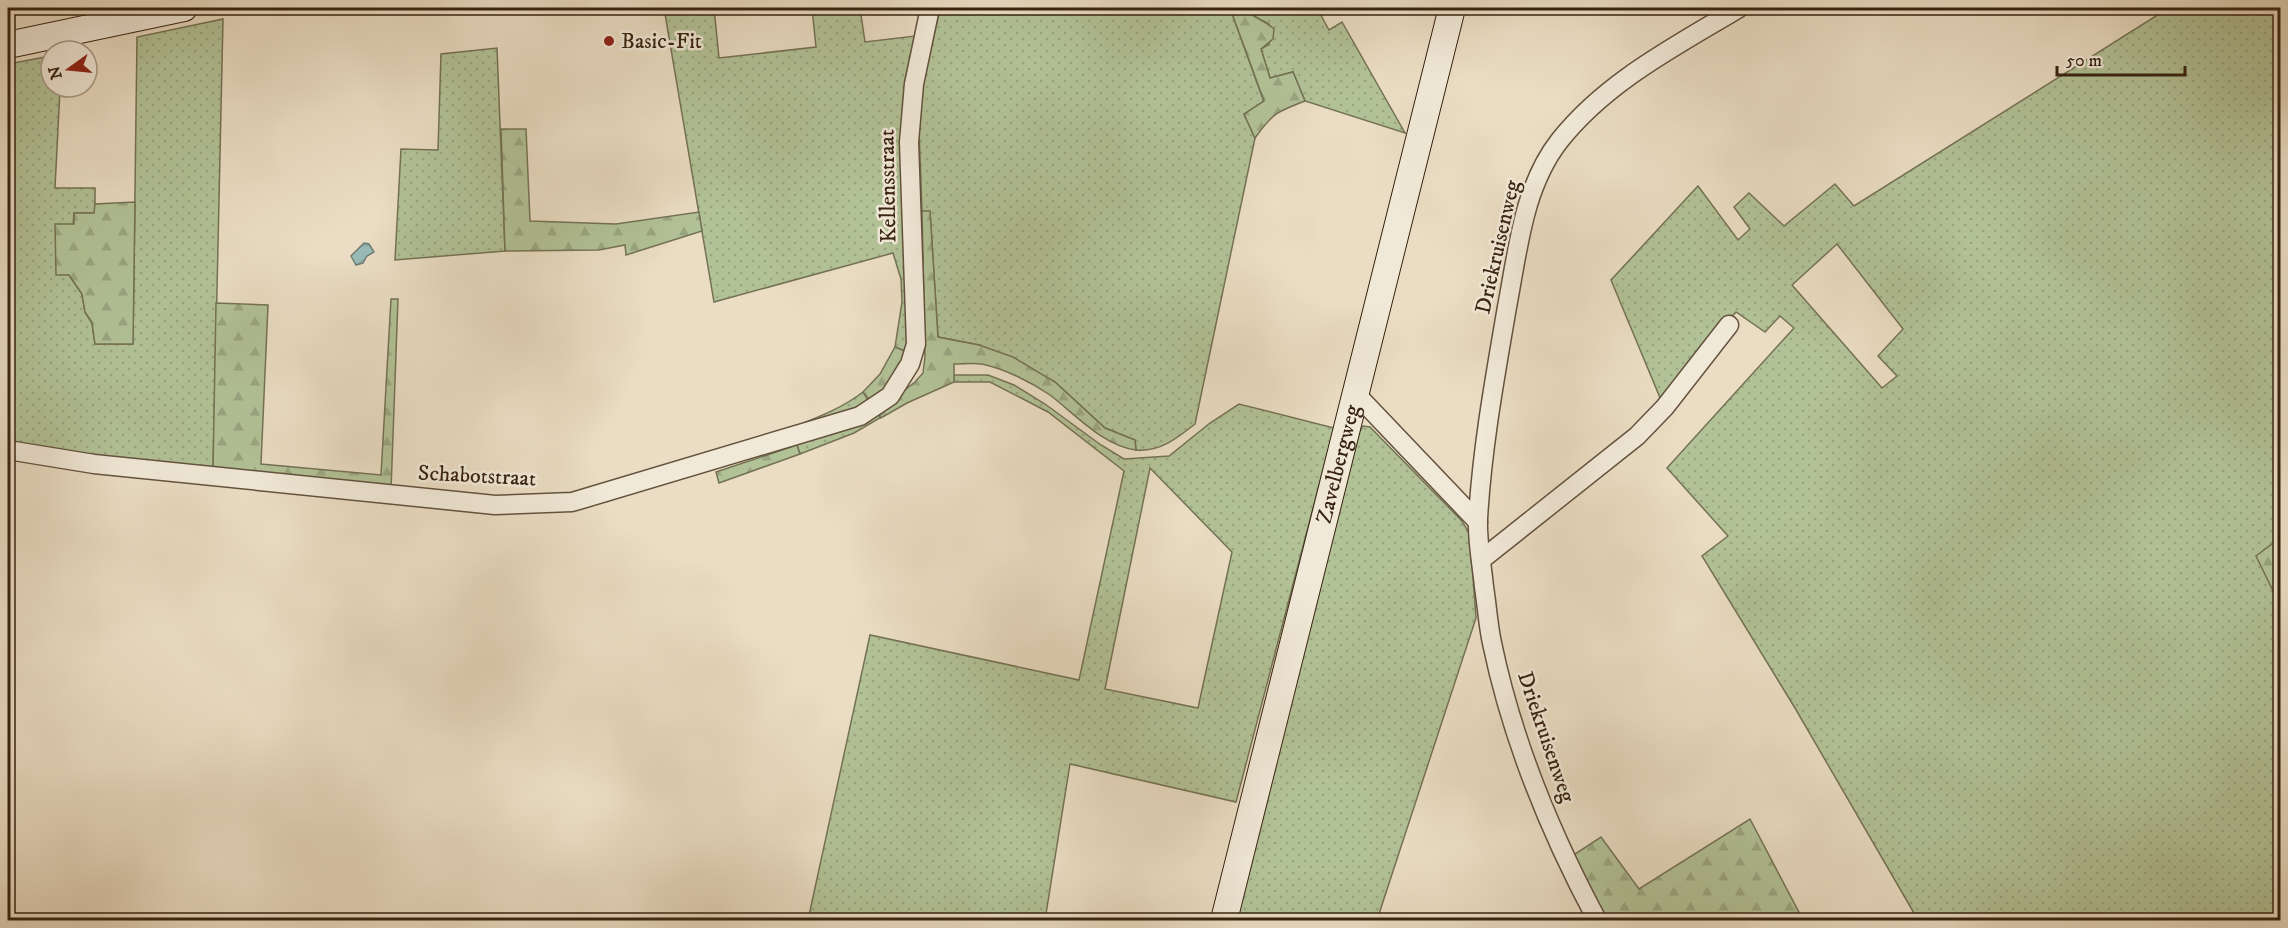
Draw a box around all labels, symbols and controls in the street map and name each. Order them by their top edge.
place label: Basic-Fit [621,28,702,55]
marker: Basic-Fit [602,34,616,48]
north arrow [39,39,99,99]
scale bar [2057,39,2184,77]
text: 50 m [2066,50,2102,72]
text: N [44,64,67,82]
street label: Kellensstraat [874,129,902,243]
street label: Driekruisenweg [1469,177,1527,317]
street label: Zavelbergweg [1310,402,1366,526]
street label: Schabotstraat [417,459,537,493]
street label: Driekruisenweg [1511,668,1581,806]

